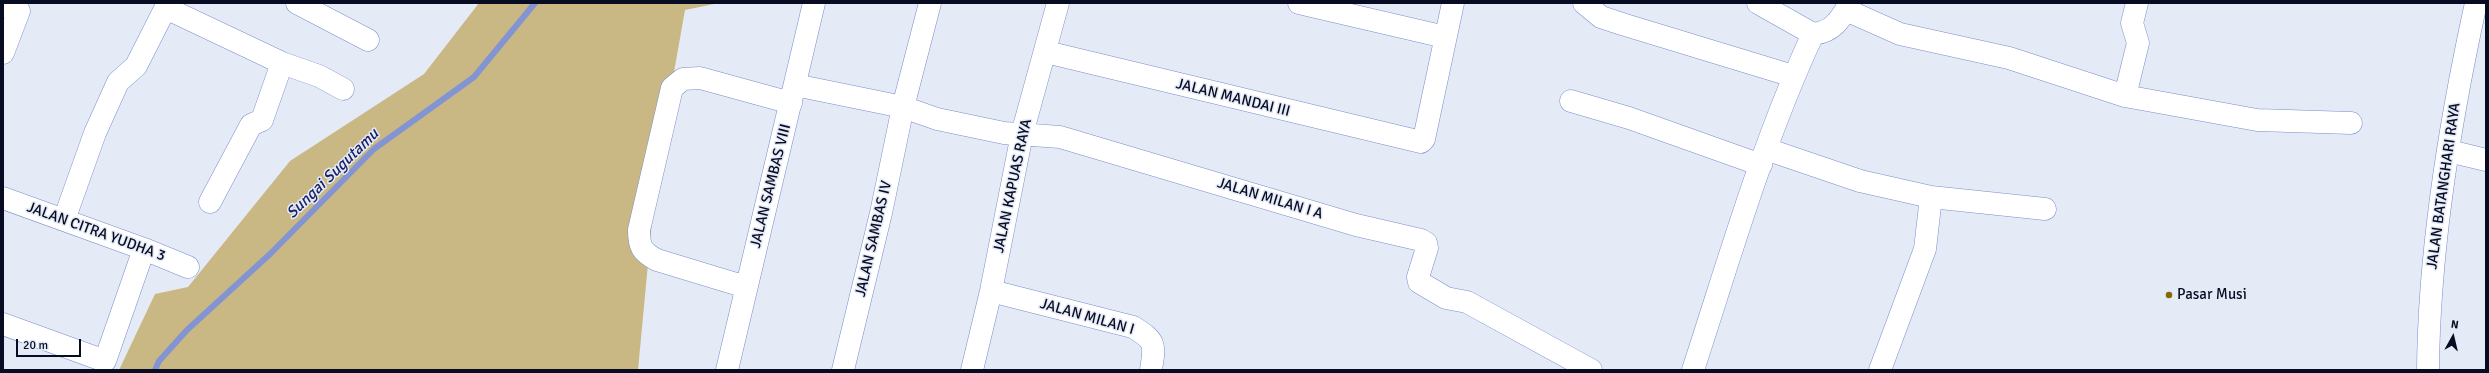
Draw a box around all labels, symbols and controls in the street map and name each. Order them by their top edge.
street label: JALAN MANDAI III [1174,75,1292,121]
street label: JALAN BATANGHARI RAYA [2423,102,2465,270]
street label: JALAN KAPUAS RAYA [990,117,1036,255]
street label: JALAN SAMBAS VIII [747,122,795,250]
water label: Sungai Sugutamu [283,125,383,223]
street label: JALAN MILAN I A [1215,174,1325,224]
street label: JALAN SAMBAS IV [852,179,896,299]
street label: JALAN CITRA YUDHA 3 [24,199,168,265]
place label: Pasar Musi [2177,286,2247,304]
marker: Pasar Musi [2164,290,2174,300]
street label: JALAN MILAN I [1038,295,1136,339]
north arrow [2433,317,2473,357]
text: N [2450,318,2459,332]
scale bar [18,331,83,357]
text: 20 m [23,338,48,353]

